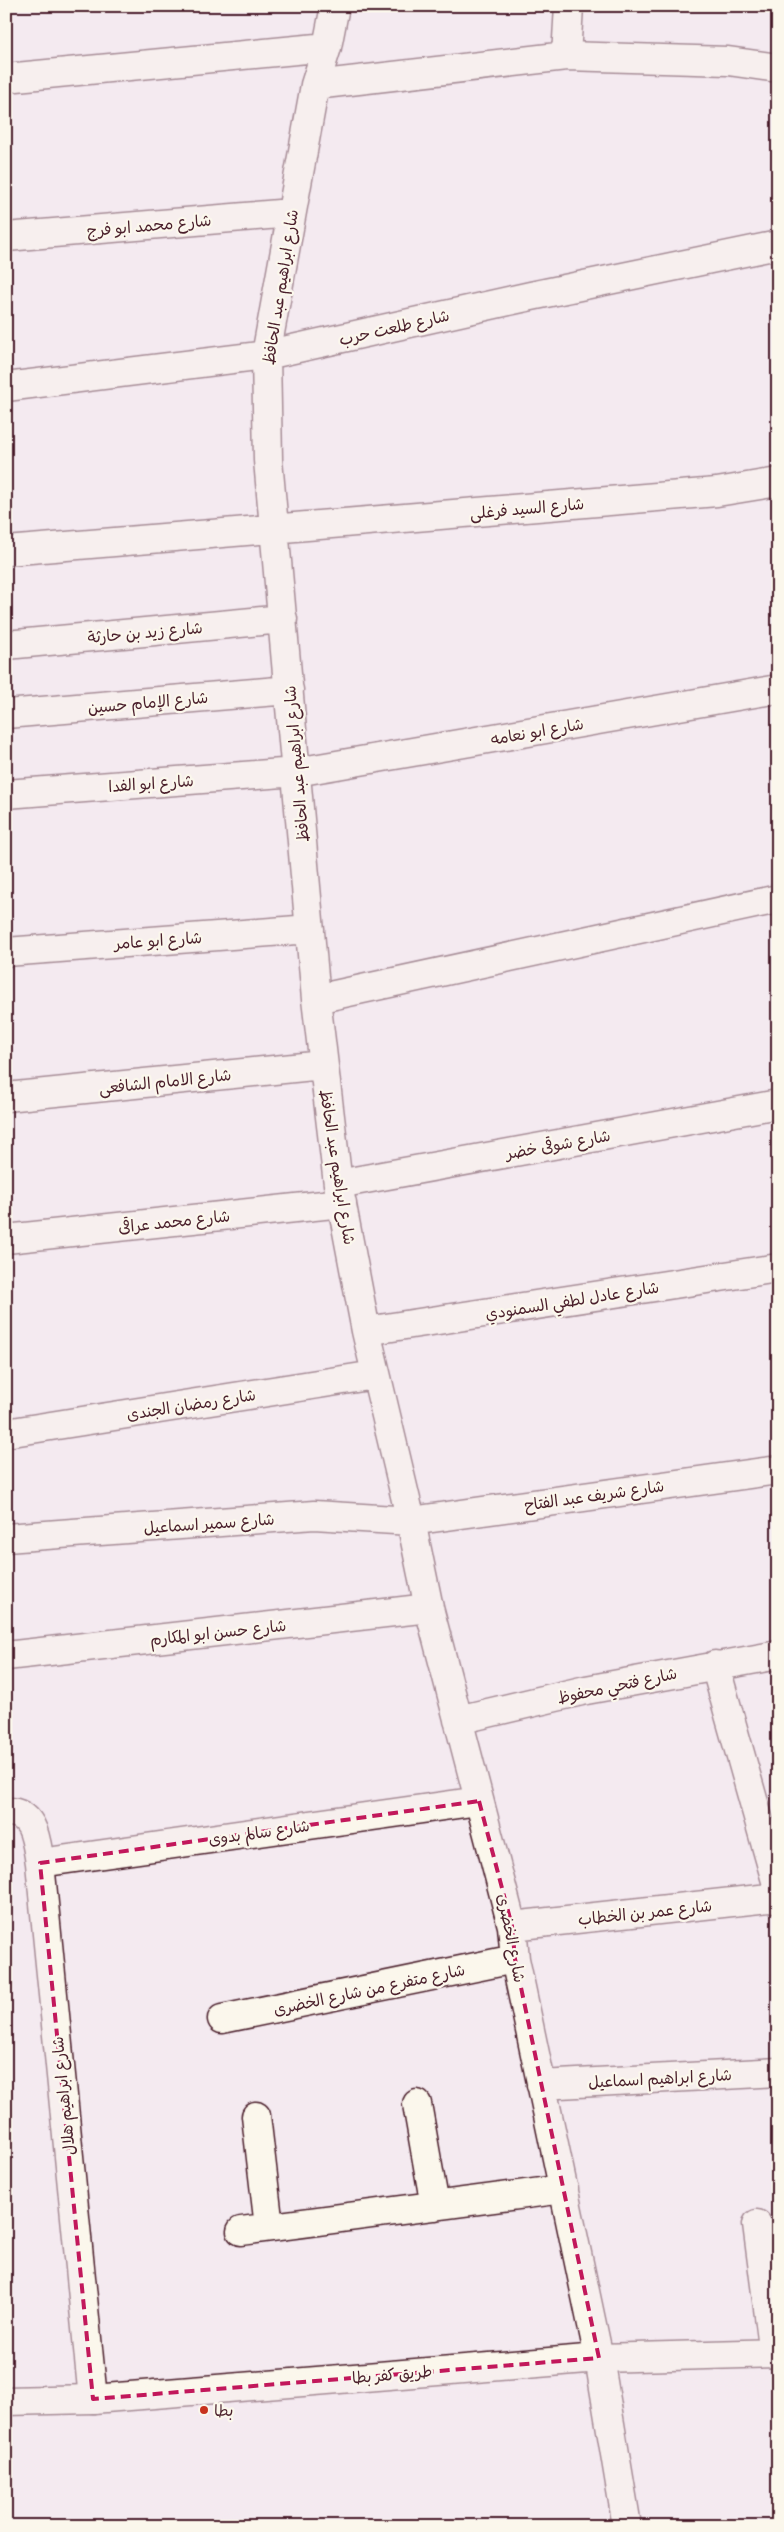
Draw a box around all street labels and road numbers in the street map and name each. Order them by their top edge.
street label: شارع ابراهيم عبد الحافظ [258,208,305,367]
street label: شارع محمد ابو فرج [86,210,212,242]
street label: شارع طلعت حرب [337,305,452,351]
street label: شارع السيد فرغلى [469,493,585,525]
street label: شارع زيد بن حارثة [87,617,204,649]
street label: شارع ابراهيم عبد الحافظ [279,685,316,843]
street label: شارع الإمام حسين [87,687,209,720]
street label: شارع ابو نعامه [489,713,585,751]
street label: شارع ابو الفدا [108,770,194,798]
street label: شارع ابو عامر [111,927,203,955]
street label: شارع الامام الشافعى [98,1064,233,1101]
street label: شارع ابراهيم عبد الحافظ [313,1088,360,1247]
street label: شارع شوقى خضر [502,1125,612,1165]
street label: شارع محمد عراقى [117,1205,231,1239]
street label: شارع عادل لطفي السمنودي [484,1276,661,1329]
street label: شارع رمضان الجندى [125,1384,257,1426]
street label: شارع شريف عبد الفتاح [523,1475,666,1517]
street label: شارع سمير اسماعيل [143,1508,275,1540]
street label: شارع حسن ابو المكارم [149,1615,288,1652]
street label: شارع فتحي محفوظ [555,1663,680,1712]
street label: شارع سالم بدوى [207,1815,311,1852]
street label: شارع الخضرى [492,1892,530,1984]
street label: شارع عمر بن الخطاب [577,1895,713,1931]
street label: شارع متفرع من شارع الخضرى [271,1959,467,2021]
street label: شارع ابراهيم هلال [47,2035,82,2156]
street label: شارع ابراهيم اسماعيل [588,2064,733,2095]
street label: طريق كفر بطا [351,2361,433,2387]

